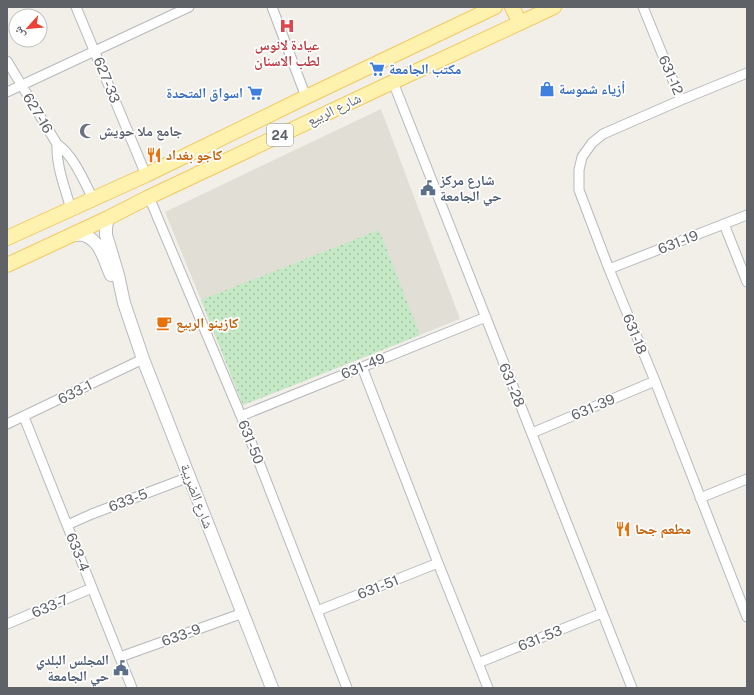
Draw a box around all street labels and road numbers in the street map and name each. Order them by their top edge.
street label: 631-12 [656,53,686,97]
street label: 627-33 [91,55,124,106]
street label: 627-16 [20,90,56,136]
street label: شارع الربيع [305,90,364,130]
road number: 24 [267,124,293,146]
street label: 631-19 [656,227,701,257]
street label: 631-18 [620,311,650,357]
street label: 631-49 [339,350,388,382]
street label: 631-28 [496,361,528,409]
street label: 633-1 [55,377,95,407]
street label: 631-39 [569,391,617,423]
street label: 631-50 [235,418,267,466]
street label: شارع الضريبة [175,461,217,531]
street label: 633-5 [106,485,150,515]
street label: 633-4 [63,530,93,574]
street label: 631-51 [355,572,401,602]
street label: 633-7 [29,591,71,621]
street label: 633-9 [159,621,203,649]
street label: 631-53 [516,622,565,654]

